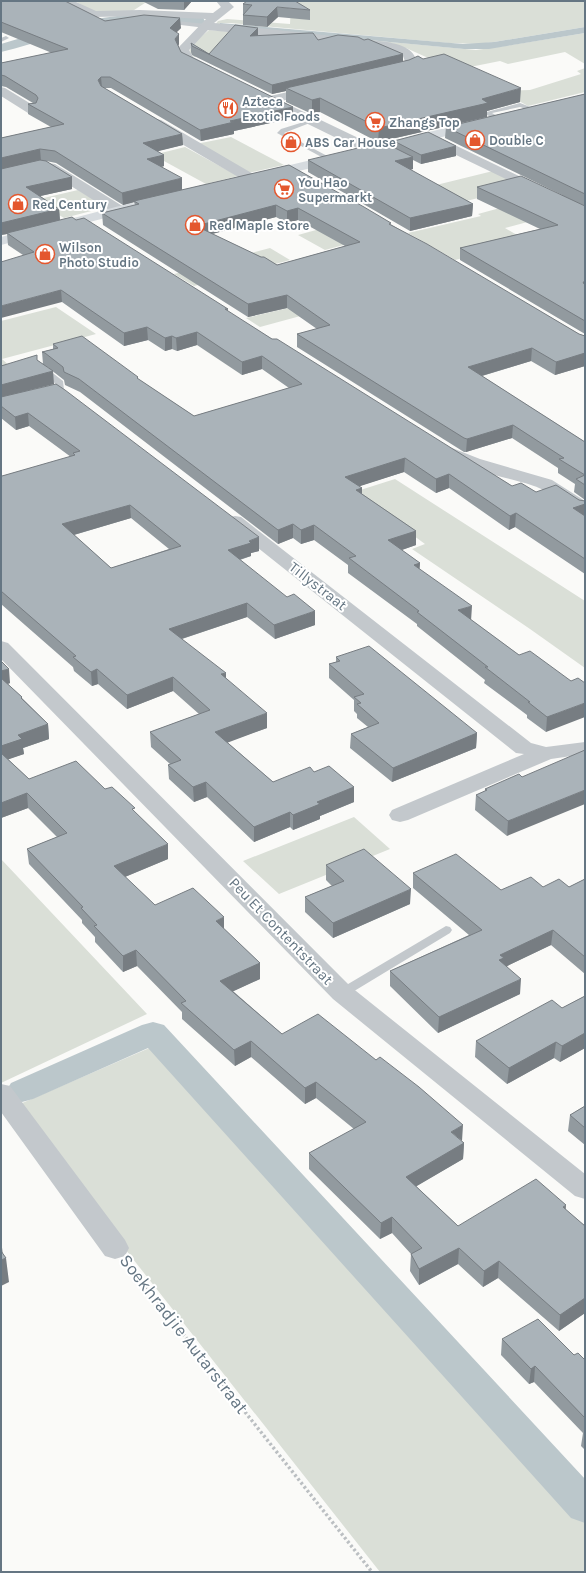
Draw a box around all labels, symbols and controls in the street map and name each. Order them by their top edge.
place label: Azteca Exotic Foods [242,94,320,124]
restaurant icon: Azteca Exotic Foods [217,97,239,119]
supermarket icon: Zhangs Top [364,111,386,133]
place label: Zhangs Top [389,115,460,130]
shop icon: Double C [464,129,486,151]
shop icon: ABS Car House [280,131,302,153]
place label: Double C [489,133,544,148]
place label: ABS Car House [305,135,396,150]
place label: You Hao Supermarkt [298,175,372,205]
supermarket icon: You Hao Supermarkt [273,178,295,200]
shop icon: Red Century [7,193,29,215]
place label: Red Century [32,197,107,212]
shop icon: Red Maple Store [184,214,206,236]
place label: Red Maple Store [209,218,309,233]
place label: Wilson Photo Studio [59,240,139,270]
shop icon: Wilson Photo Studio [34,243,56,265]
street label: Tillystraat [285,558,351,614]
street label: Peu Et Contentstraat [225,874,337,989]
street label: Soekhradjie Autarstraat [115,1250,253,1418]

